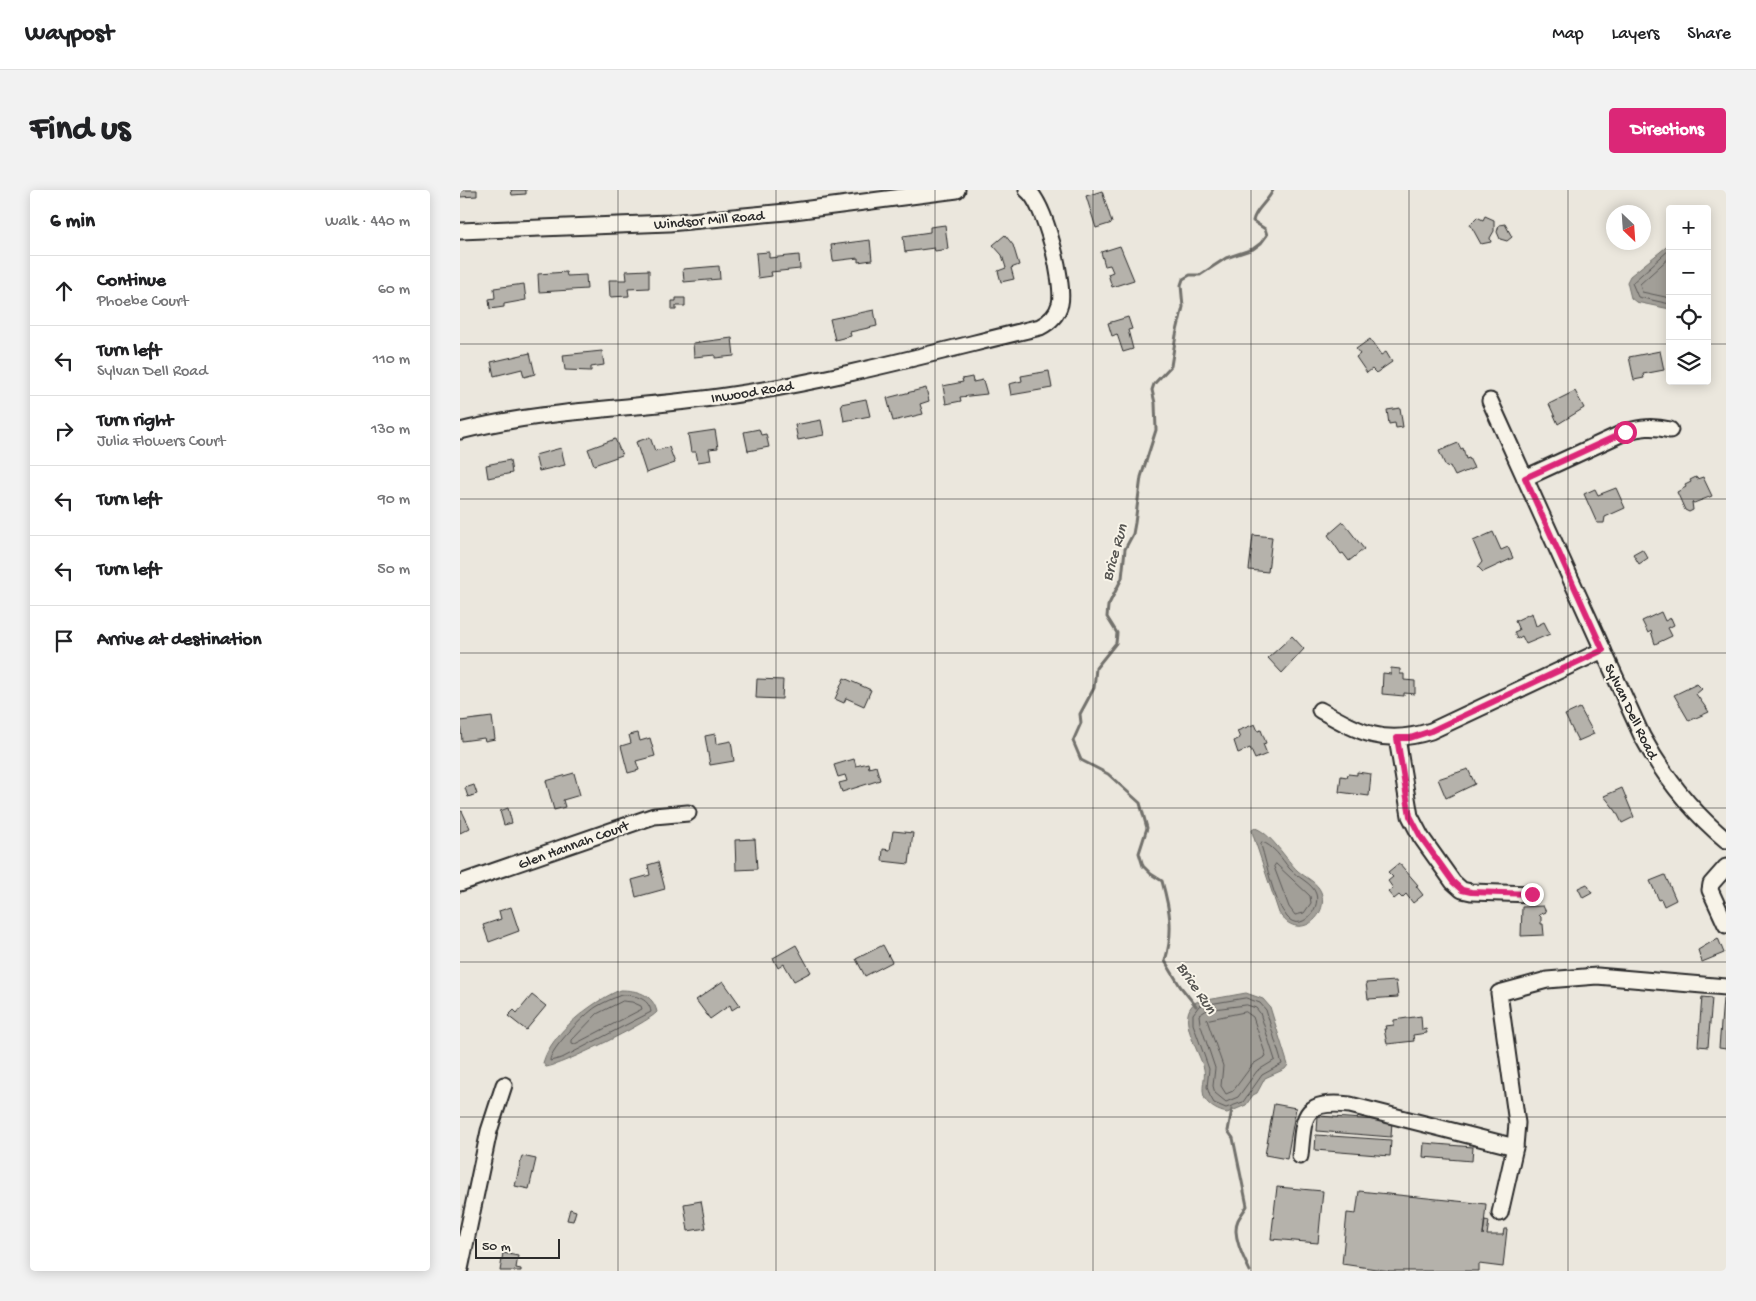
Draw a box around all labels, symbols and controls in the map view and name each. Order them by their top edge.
text: Waypost [25,20,113,49]
text: Map [1552,24,1584,45]
text: Layers [1612,24,1659,45]
text: Share [1687,24,1731,45]
button: Directions [1609,108,1726,153]
text: Find us [30,110,130,151]
north arrow [1606,205,1651,250]
map controls [1666,205,1711,385]
button: + [1666,205,1711,250]
street label: Windsor Mill Road [653,207,766,235]
text: 6 min [50,210,95,235]
text: Walk · 440 m [325,213,410,232]
button: − [1666,250,1711,295]
text: Continue [97,270,166,293]
icon: ahead [50,277,78,305]
text: 60 m [378,281,410,300]
text: Phoebe Court [97,293,188,312]
button: locate [1666,295,1711,340]
text: Turn left [97,340,161,363]
button: layers [1666,340,1711,385]
icon: left [50,347,78,375]
text: 110 m [373,351,410,370]
text: Sylvan Dell Road [97,363,208,382]
street label: Inwood Road [710,377,796,408]
text: Turn right [97,410,173,433]
icon: right [50,417,78,445]
text: 130 m [371,421,410,440]
route start [1614,421,1637,444]
text: Julia Flowers Court [97,433,225,452]
icon: left [50,487,78,515]
text: Turn left [97,489,161,512]
text: 90 m [378,491,410,510]
water label: Brice Run [1099,522,1134,584]
icon: left [50,557,78,585]
text: Turn left [97,559,161,582]
text: 50 m [377,561,410,580]
icon: arrive [50,627,78,655]
text: Arrive at destination [97,629,261,652]
street label: Sylvan Dell Road [1599,661,1662,764]
street label: Glen Hannah Court [516,817,633,874]
route end [1521,883,1544,906]
water label: Brice Run [1171,959,1219,1019]
scale bar [475,1236,560,1259]
text: 50 m [482,1239,511,1256]

